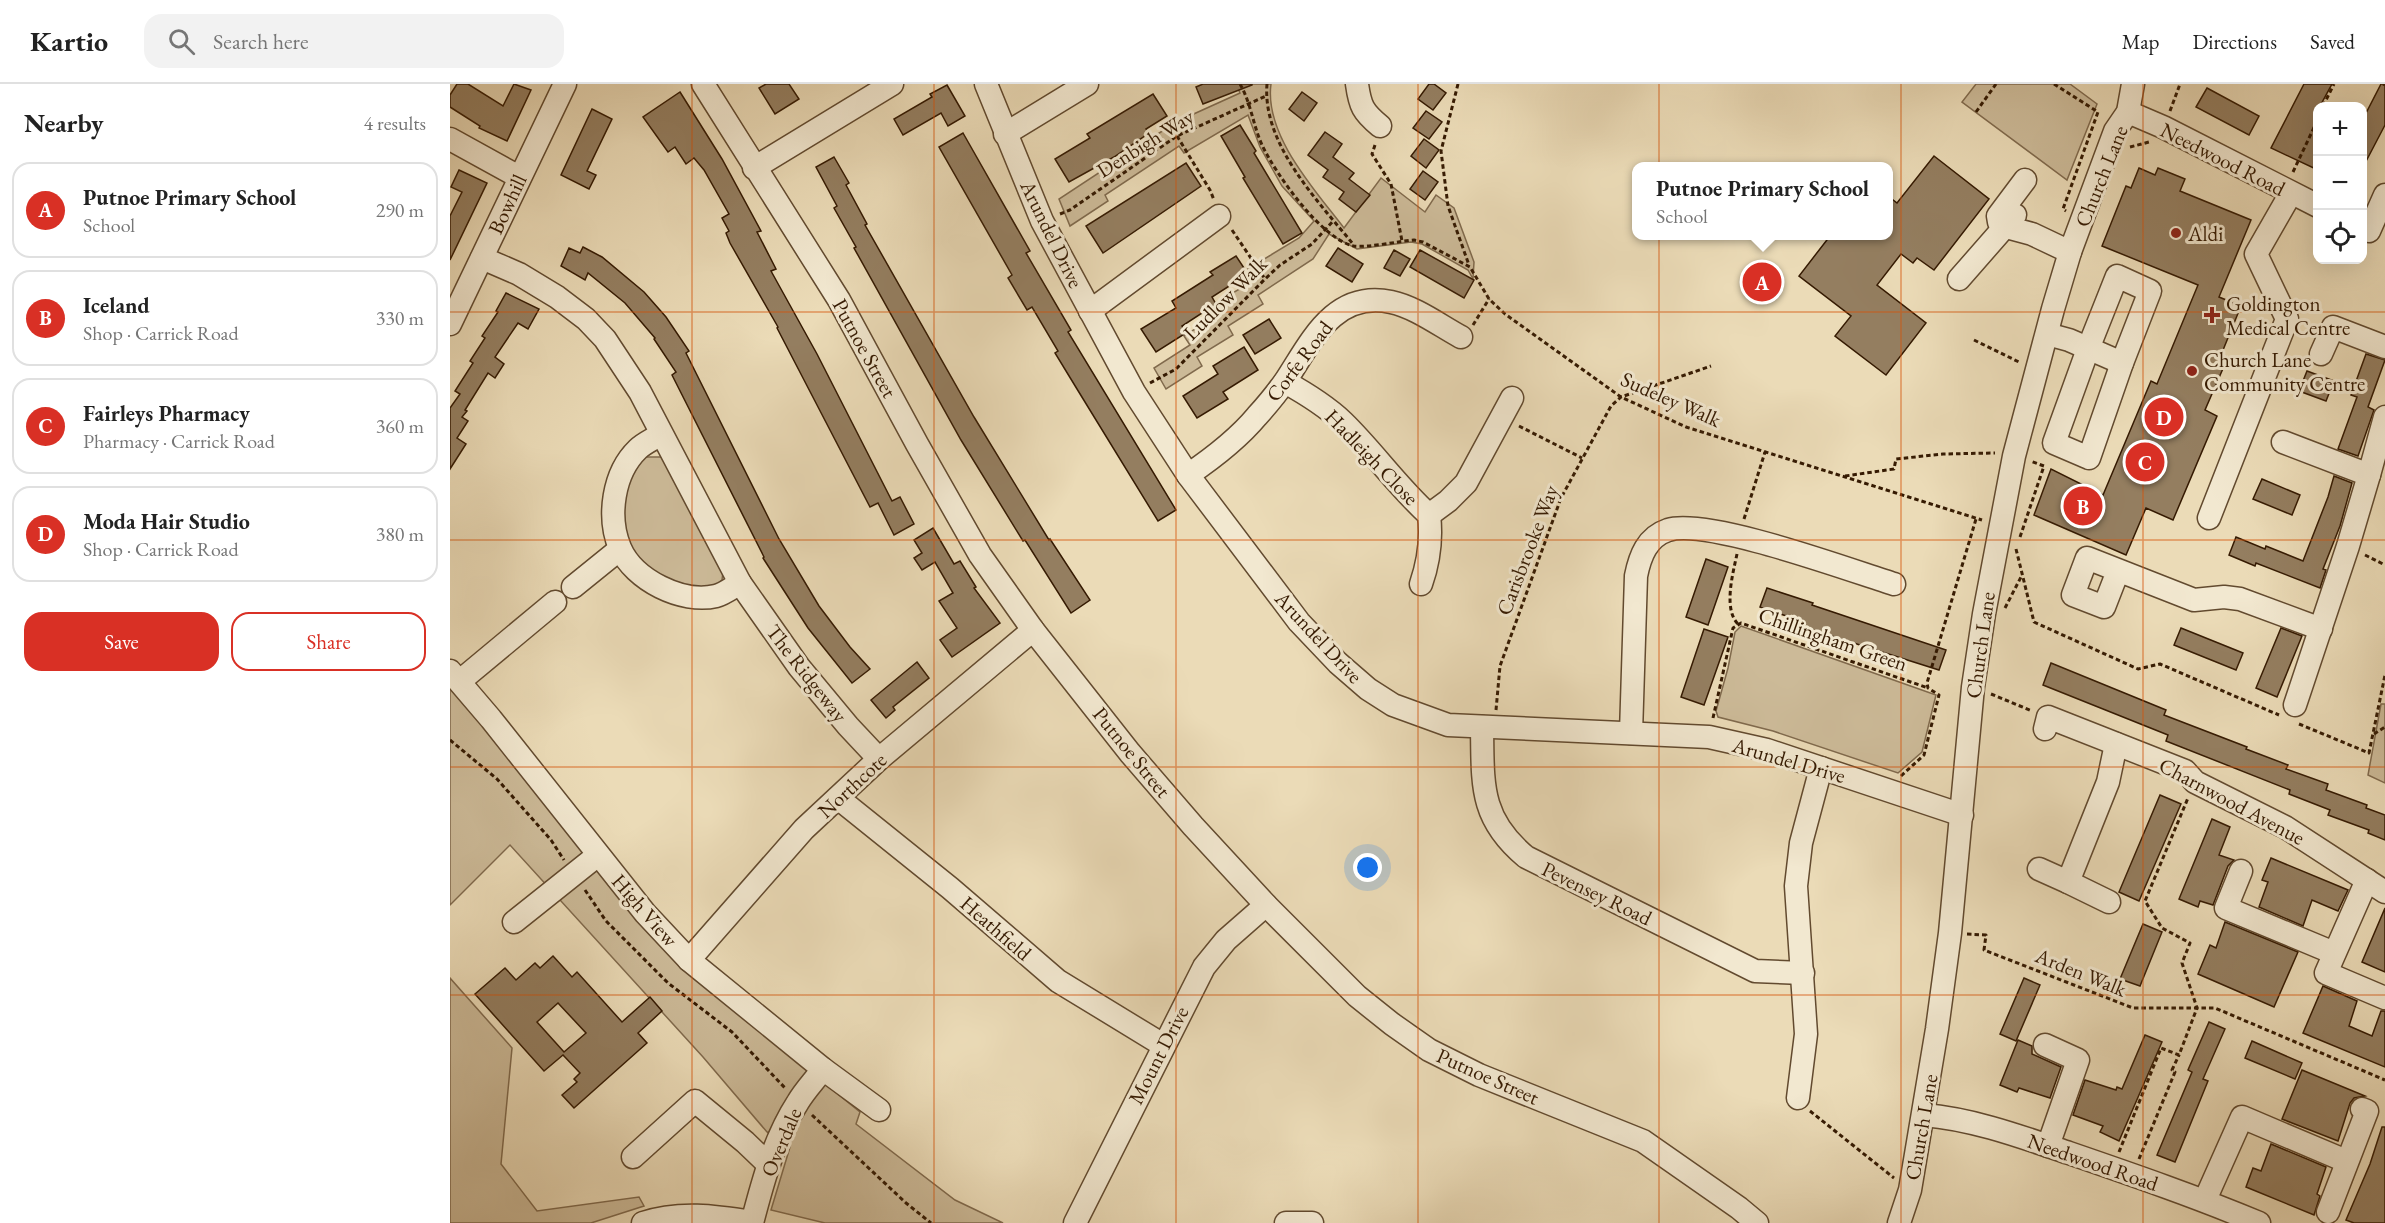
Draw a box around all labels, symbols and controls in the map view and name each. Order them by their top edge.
search box [144,14,564,68]
text: Kartio [30,23,108,59]
icon: search [165,25,198,58]
text: Search here [213,27,309,56]
text: Map [2122,28,2159,55]
text: Directions [2192,28,2277,55]
text: Saved [2310,28,2355,55]
street label: Denbigh Way [1091,102,1199,184]
map controls [2313,102,2367,264]
button: + [2313,102,2367,156]
text: Nearby [24,106,104,140]
text: 4 results [363,110,426,136]
street label: Needwood Road [2156,116,2290,202]
street label: Church Lane [2068,121,2134,231]
button: − [2313,156,2367,210]
popup [1632,162,1893,240]
street label: Bowhill [481,170,533,238]
text: Putnoe Primary School [1656,174,1869,203]
street label: Arundel Drive [1014,175,1090,292]
text: Putnoe Primary School [83,183,296,212]
text: A [38,197,53,223]
text: 290 m [376,197,424,223]
text: School [1656,203,1708,229]
button: locate [2313,210,2367,264]
text: School [83,212,135,238]
place label: Aldi [2187,220,2223,247]
marker: Aldi [2169,226,2183,240]
street label: Ludlow Walk [1177,249,1274,346]
pin: A [1742,260,1782,304]
place label: Goldington Medical Centre [2226,290,2350,341]
text: Iceland [83,291,150,320]
street label: Putnoe Street [827,294,903,403]
text: B [39,305,52,331]
text: 330 m [376,305,424,331]
marker: Goldington Medical Centre [2203,306,2221,324]
street label: Corfe Road [1260,315,1339,407]
text: Shop · Carrick Road [83,320,239,346]
place label: Church Lane Community Centre [2204,346,2365,397]
marker: Church Lane Community Centre [2185,364,2199,378]
street label: Sudeley Walk [1617,365,1726,433]
pin: D [2144,394,2184,440]
text: Fairleys Pharmacy [83,399,250,428]
street label: Hadleigh Close [1319,403,1425,511]
text: C [38,413,53,439]
text: 360 m [376,413,424,439]
text: Pharmacy · Carrick Road [83,428,275,454]
pin: C [2126,440,2164,484]
street label: Carisbrooke Way [1490,480,1564,619]
pin: B [2064,484,2102,528]
text: Moda Hair Studio [83,507,250,536]
text: D [38,521,53,547]
text: 380 m [376,521,424,547]
text: Shop · Carrick Road [83,536,239,562]
street label: Arundel Drive [1269,584,1369,689]
street label: Church Lane [1959,590,2001,700]
street label: Chillingham Green [1755,601,1911,677]
button: Save [24,612,219,671]
button: Share [231,612,426,671]
street label: The Ridgeway [760,619,854,728]
street label: Putnoe Street [1087,701,1177,803]
street label: Arundel Drive [1728,731,1849,789]
street label: Northcote [812,746,892,824]
street label: Charnwood Avenue [2154,751,2310,851]
your location [1353,853,1382,882]
street label: Pevensey Road [1538,855,1657,931]
street label: High View [606,868,684,952]
street label: Heathfield [955,890,1037,967]
street label: Arden Walk [2030,941,2132,1003]
street label: Mount Drive [1122,1001,1194,1109]
street label: Putnoe Street [1433,1041,1544,1111]
street label: Church Lane [1898,1072,1944,1182]
street label: Overdale [754,1104,808,1180]
street label: Needwood Road [2024,1127,2162,1197]

